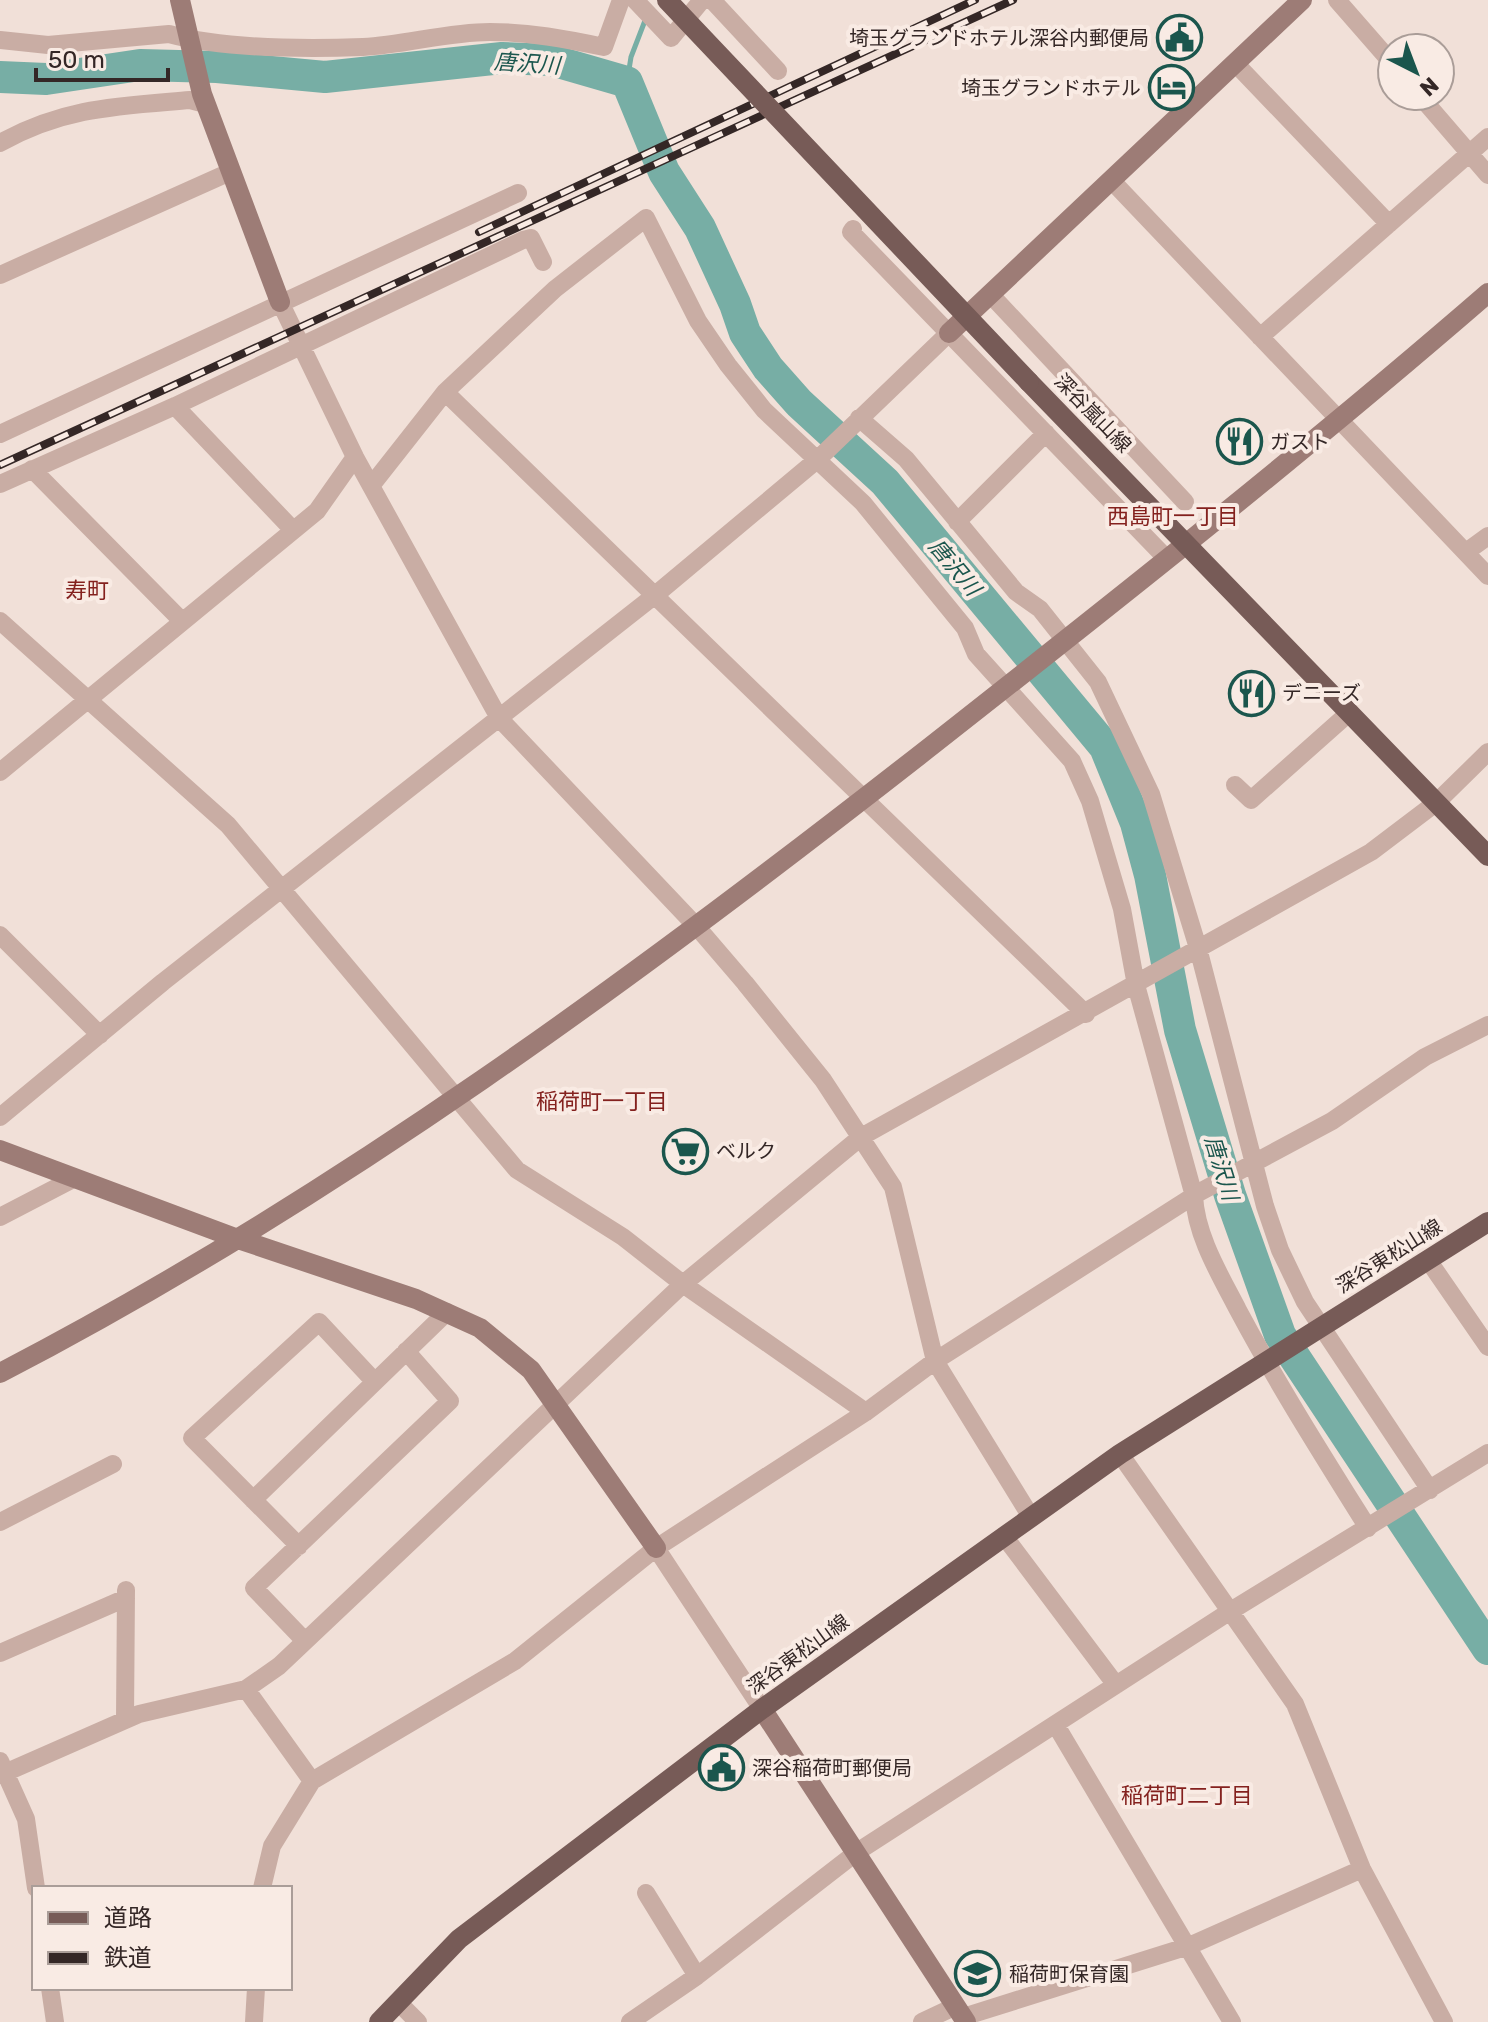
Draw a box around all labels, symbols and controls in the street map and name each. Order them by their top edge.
public building icon: 埼玉グランドホテル深谷内郵便局 [1156,14,1204,62]
place label: 埼玉グランドホテル深谷内郵便局 [849,26,1149,50]
scale bar [36,32,168,82]
north arrow [1376,32,1456,112]
text: 50 m [48,46,105,74]
water label: 唐沢川 [493,48,563,79]
hotel icon: 埼玉グランドホテル [1148,64,1196,112]
text: N [1414,71,1444,102]
place label: 埼玉グランドホテル [961,76,1141,100]
street label: 深谷嵐山線 [1050,369,1136,457]
restaurant icon: ガスト [1215,418,1263,466]
place label: ガスト [1270,430,1330,454]
district label: 西島町一丁目 [1107,503,1239,530]
water label: 唐沢川 [923,533,987,603]
district label: 寿町 [65,577,109,604]
restaurant icon: デニーズ [1227,669,1275,717]
place label: デニーズ [1282,681,1361,705]
district label: 稲荷町一丁目 [536,1088,668,1115]
supermarket icon: ベルク [661,1127,709,1175]
water label: 唐沢川 [1199,1133,1245,1206]
place label: ベルク [716,1139,776,1163]
street label: 深谷東松山線 [1332,1214,1446,1298]
street label: 深谷東松山線 [742,1609,854,1699]
public building icon: 深谷稲荷町郵便局 [697,1744,745,1792]
place label: 深谷稲荷町郵便局 [752,1756,912,1780]
district label: 稲荷町二丁目 [1121,1782,1253,1809]
legend [32,1886,292,1990]
text: 道路 [104,1904,152,1932]
text: 鉄道 [104,1944,152,1972]
school or university icon: 稲荷町保育園 [954,1950,1002,1998]
place label: 稲荷町保育園 [1009,1962,1129,1986]

